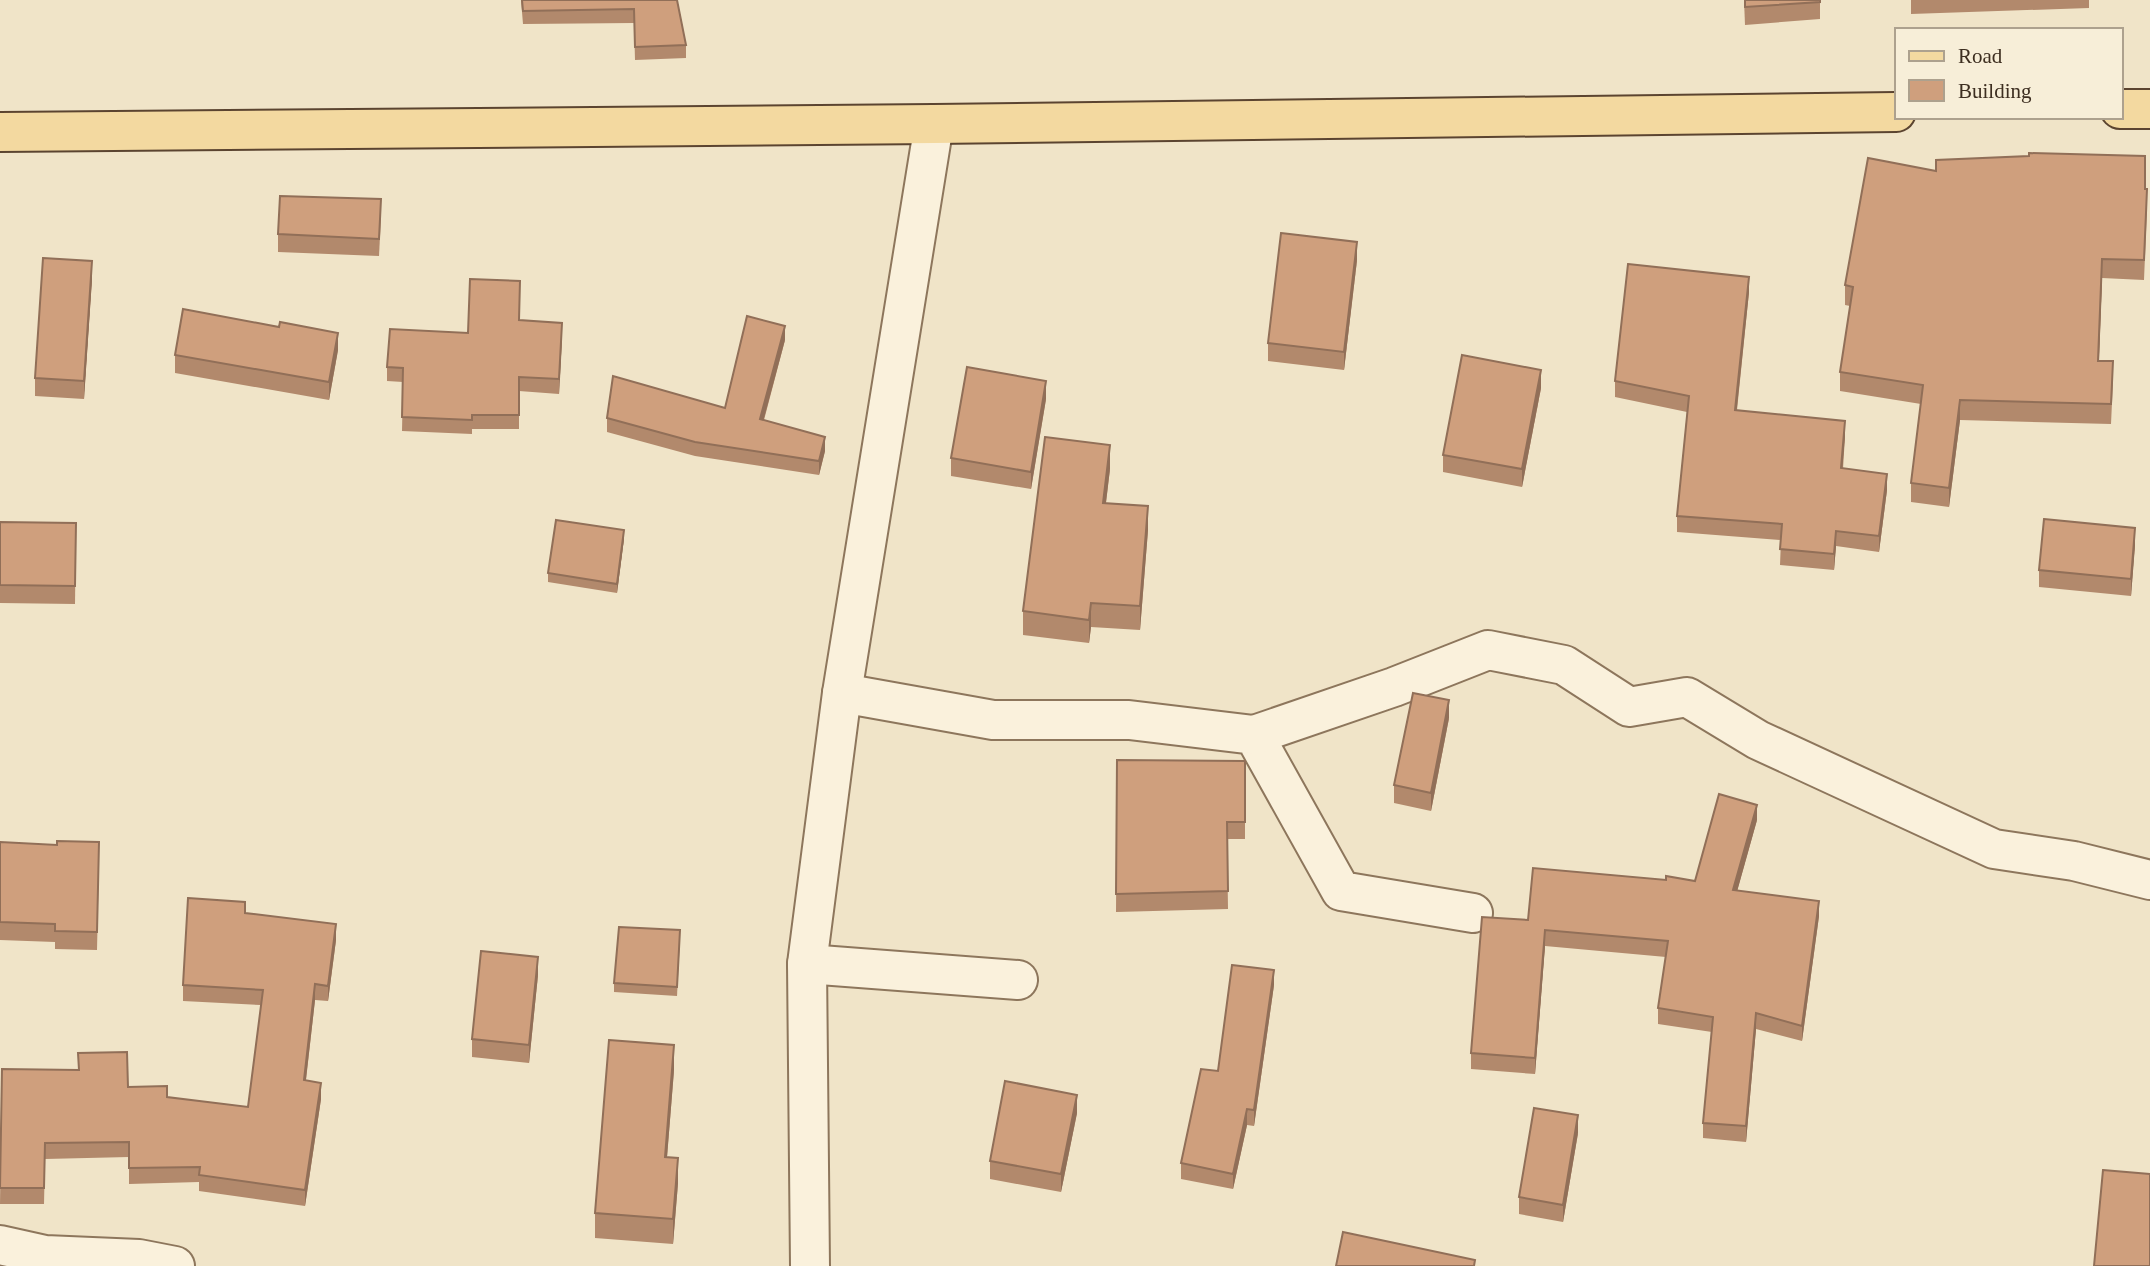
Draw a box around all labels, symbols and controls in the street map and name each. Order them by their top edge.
legend [1895,28,2122,119]
text: Road [1958,44,2003,68]
text: Building [1958,79,2032,103]

